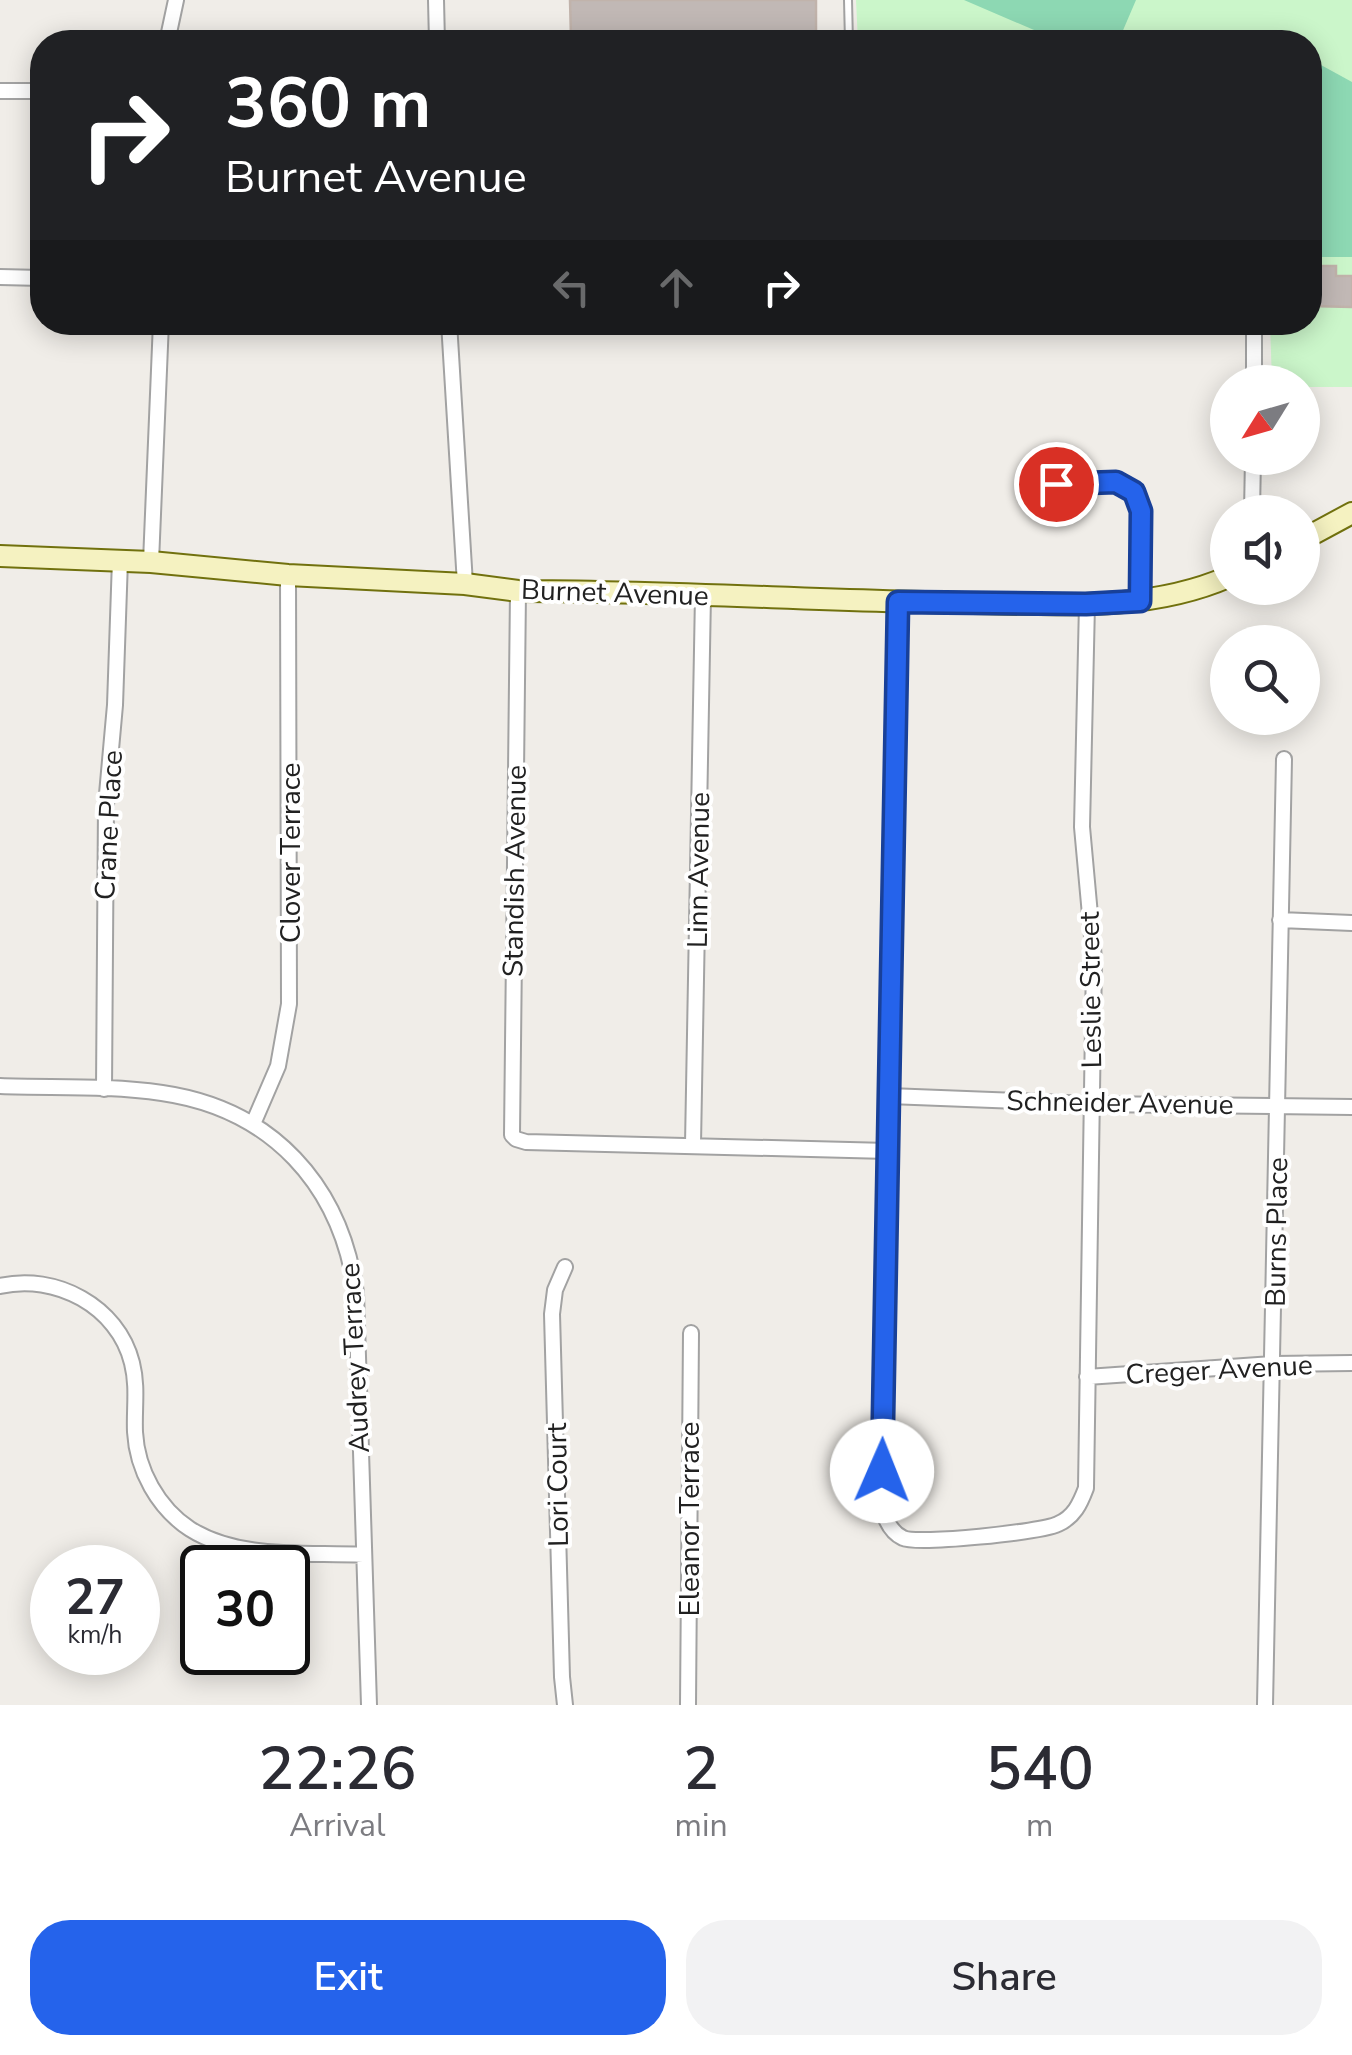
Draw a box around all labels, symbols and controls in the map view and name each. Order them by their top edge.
text: 360 m [225,56,431,152]
icon: right [60,70,190,200]
text: Burnet Avenue [225,147,527,208]
icon: left [544,260,599,315]
icon: ahead [649,260,704,315]
icon: right [754,260,809,315]
north arrow [1210,365,1320,475]
map controls [1210,365,1320,735]
pin [1014,442,1099,527]
icon: arrive [1029,457,1084,512]
button: sound [1210,495,1320,605]
street label: Burnet Avenue [520,571,709,615]
button: search [1210,625,1320,735]
street label: Crane Place [86,749,132,901]
street label: Clover Terrace [272,763,310,943]
street label: Standish Avenue [494,764,536,978]
street label: Linn Avenue [679,792,719,948]
street label: Leslie Street [1071,911,1111,1069]
street label: Schneider Avenue [1006,1082,1234,1124]
street label: Burns Place [1257,1157,1297,1307]
street label: Audrey Terrace [331,1262,379,1454]
street label: Creger Avenue [1124,1346,1314,1394]
position arrow [830,1419,934,1523]
street label: Lori Court [538,1422,578,1547]
street label: Eleanor Terrace [671,1422,709,1616]
speed limit sign: 30 [180,1545,310,1675]
text: 27 [65,1563,125,1632]
text: km/h [67,1618,123,1652]
text: 22:26 [258,1728,416,1810]
text: 2 [683,1728,719,1810]
text: 540 [986,1728,1094,1810]
text: Arrival [289,1804,385,1847]
text: min [675,1804,728,1847]
text: m [1026,1804,1054,1847]
button: Exit [30,1920,666,2035]
button: Share [686,1920,1322,2035]

